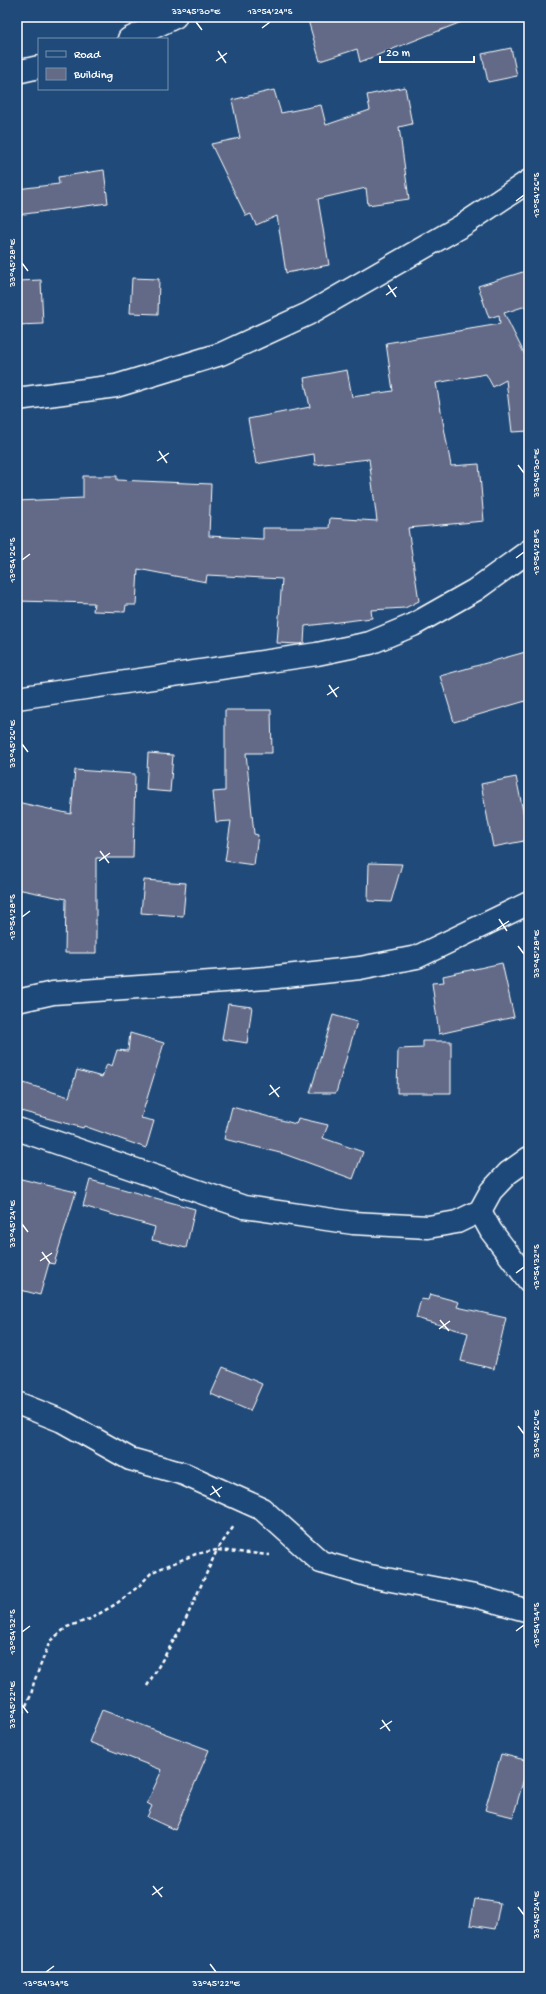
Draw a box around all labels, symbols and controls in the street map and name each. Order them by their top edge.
text: 33°45'30"E [171,6,221,18]
text: 13°54'24"S [247,6,293,18]
legend [38,38,168,90]
scale bar [380,38,474,64]
text: 20 m [386,47,411,61]
text: Road [74,49,101,63]
text: Building [73,69,113,83]
text: 13°54'26"S [531,172,543,219]
text: 33°45'28"E [7,238,19,288]
text: 33°45'30"E [531,448,543,498]
text: 13°54'28"S [531,529,543,576]
text: 13°54'26"S [7,537,19,584]
text: 33°45'26"E [7,719,19,769]
text: 13°54'28"S [7,894,19,941]
text: 33°45'28"E [531,929,543,979]
text: 33°45'24"E [7,1200,19,1249]
text: 13°54'32"S [531,1244,543,1291]
text: 33°45'26"E [531,1409,543,1459]
text: 13°54'34"S [531,1602,543,1648]
text: 13°54'32"S [7,1609,19,1656]
text: 33°45'22"E [7,1680,19,1730]
text: 33°45'24"E [531,1891,543,1940]
text: 13°54'34"S [23,1978,69,1990]
text: 33°45'22"E [191,1978,241,1990]

